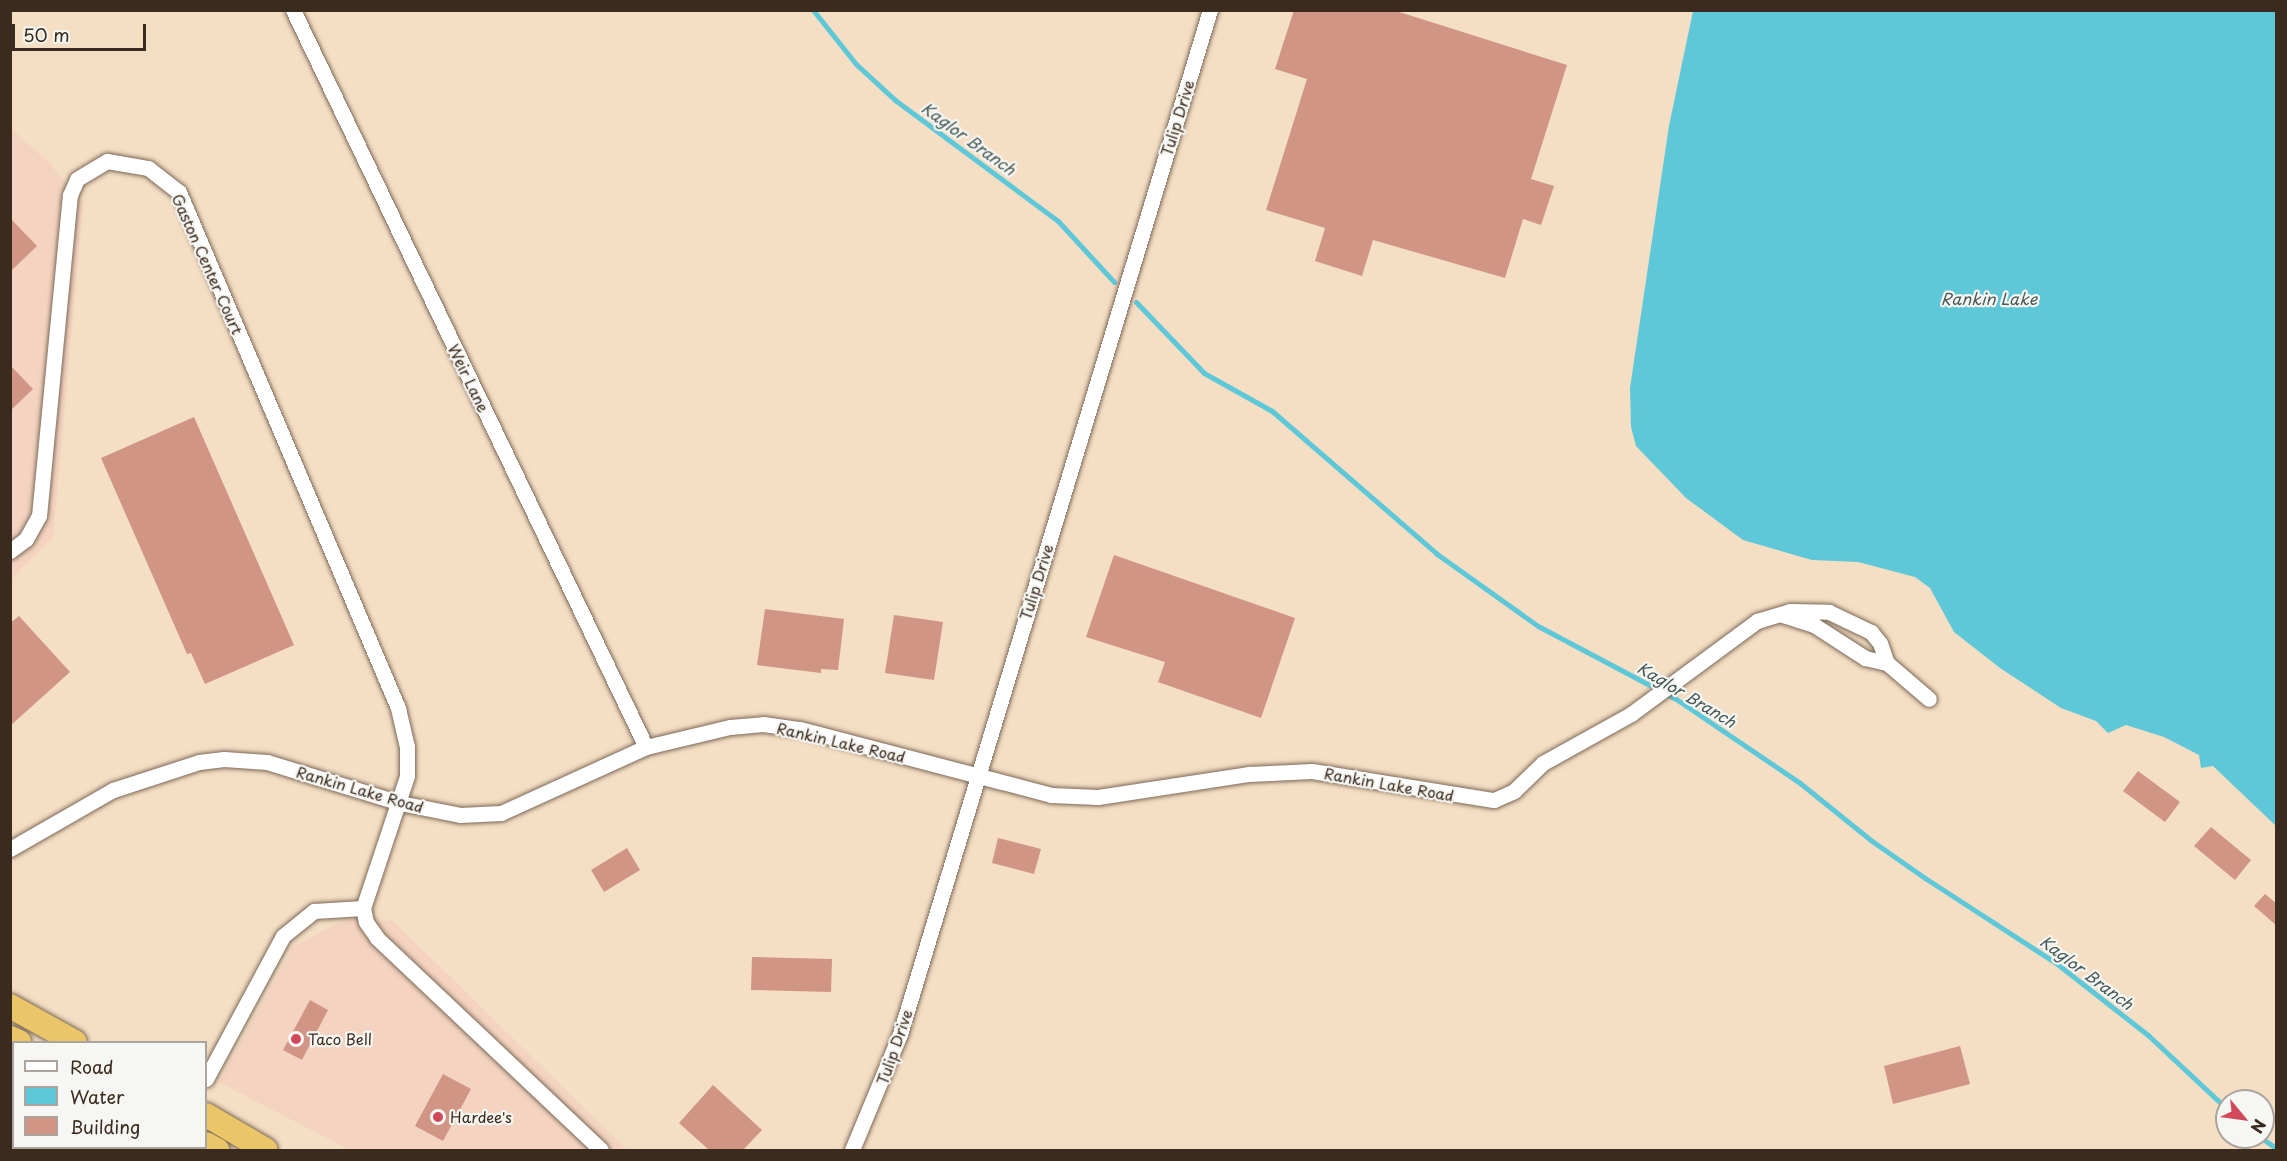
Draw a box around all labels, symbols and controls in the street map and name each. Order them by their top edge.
scale bar [15,12,148,50]
text: 50 m [23,21,70,48]
street label: Tulip Drive [1157,78,1197,158]
water label: Kaglor Branch [918,98,1020,178]
street label: Gaston Center Court [169,191,247,337]
water label: Rankin Lake [1941,288,2037,308]
street label: Weir Lane [445,341,493,415]
street label: Tulip Drive [1016,542,1056,622]
water label: Kaglor Branch [1634,657,1740,731]
street label: Rankin Lake Road [775,718,907,766]
street label: Rankin Lake Road [294,762,426,816]
street label: Rankin Lake Road [1323,764,1455,804]
water label: Kaglor Branch [2037,931,2137,1013]
street label: Tulip Drive [873,1007,915,1087]
place label: Taco Bell [308,1030,374,1048]
marker: Taco Bell [289,1032,303,1046]
legend [12,1041,207,1149]
text: Road [70,1053,114,1080]
text: Water [70,1083,124,1110]
north arrow [2215,1089,2275,1149]
place label: Hardee's [450,1108,512,1126]
marker: Hardee's [431,1110,445,1124]
text: Building [70,1113,140,1140]
text: N [2245,1115,2273,1138]

